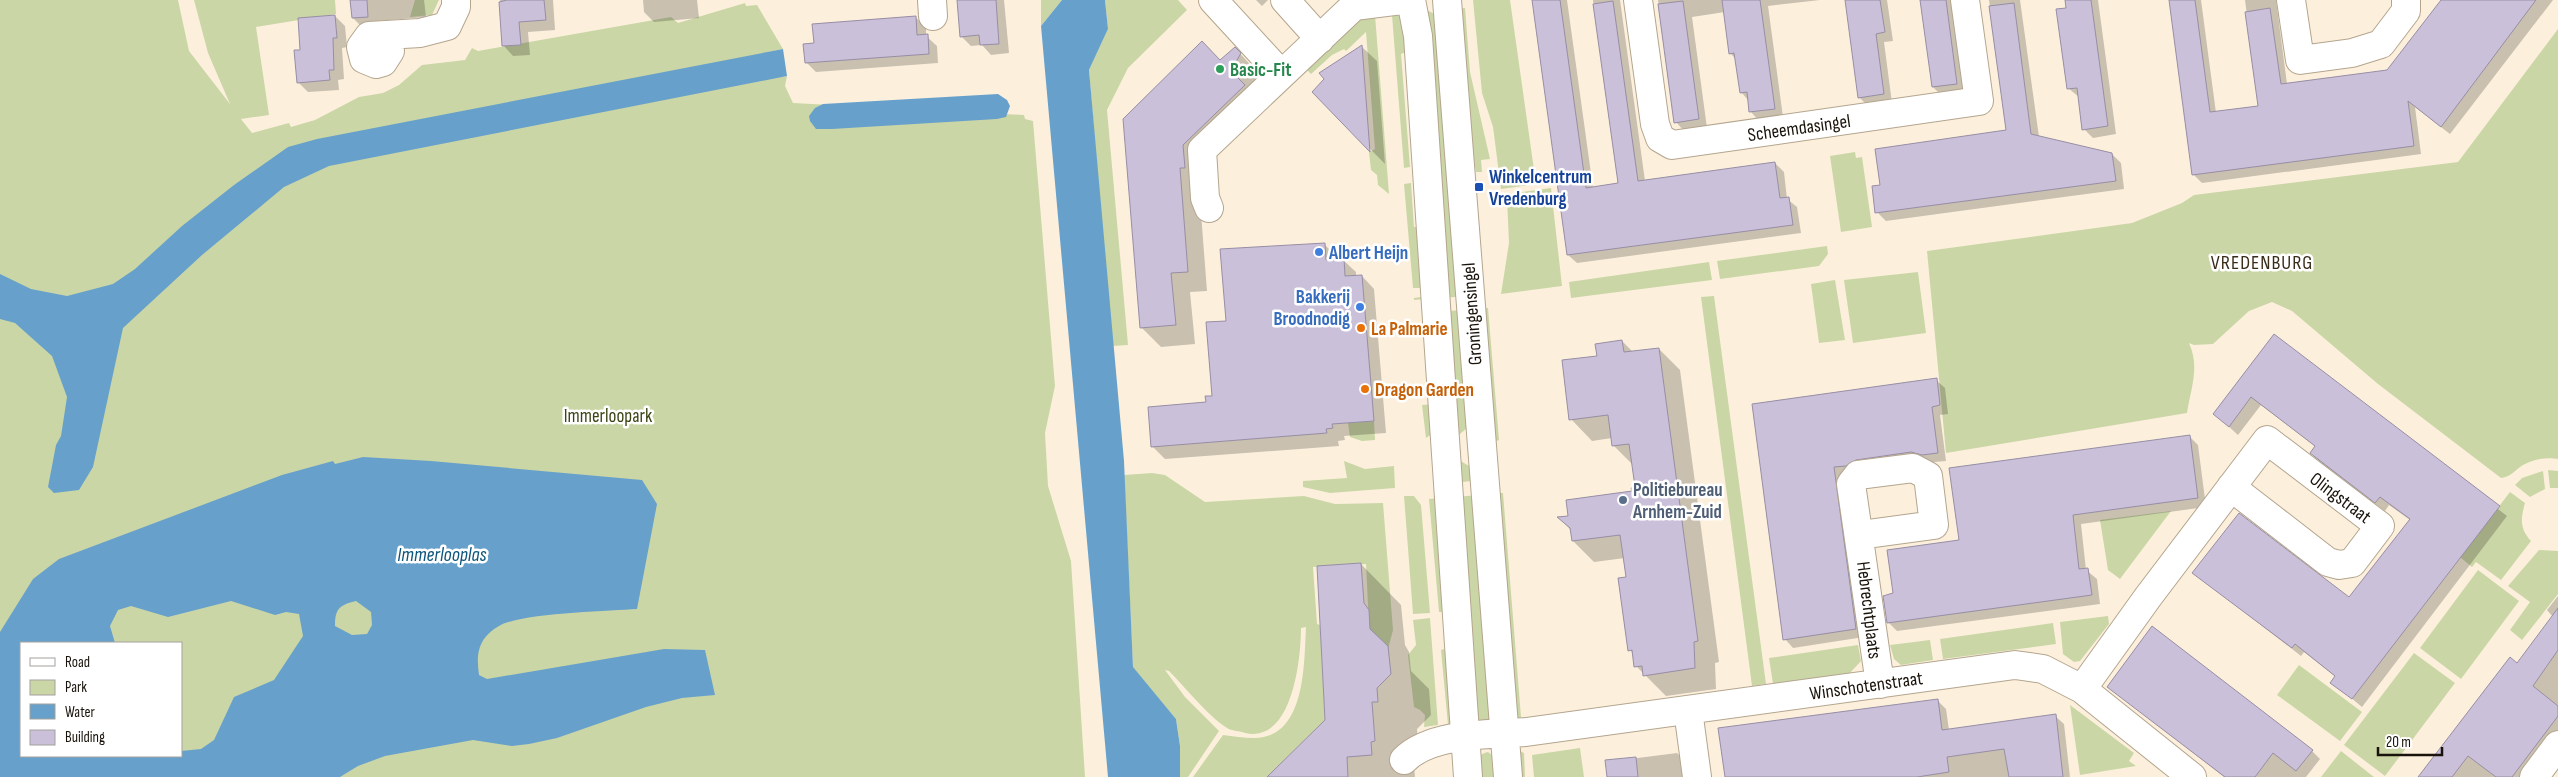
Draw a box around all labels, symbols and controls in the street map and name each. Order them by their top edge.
place label: Basic-Fit [1230,59,1291,82]
marker: Basic-Fit [1214,63,1226,75]
street label: Scheemdasingel [1746,110,1852,147]
place label: Winkelcentrum Vredenburg [1489,166,1592,211]
marker: Winkelcentrum Vredenburg [1473,181,1485,193]
place label: Albert Heijn [1328,242,1408,265]
marker: Albert Heijn [1313,246,1325,258]
district label: VREDENBURG [2211,251,2313,275]
street label: Groningensingel [1457,262,1488,366]
place label: Bakkerij Broodnodig [1274,286,1350,331]
marker: Bakkerij Broodnodig [1354,301,1366,313]
place label: La Palmarie [1371,318,1448,341]
marker: La Palmarie [1355,322,1367,334]
place label: Dragon Garden [1375,379,1474,402]
marker: Dragon Garden [1359,383,1371,395]
park label: Immerloopark [564,405,653,428]
street label: Olingstraat [2305,468,2375,529]
place label: Politiebureau Arnhem-Zuid [1632,479,1722,524]
marker: Politiebureau Arnhem-Zuid [1617,494,1629,506]
water label: Immerlooplas [397,543,487,567]
street label: Hebrechtplaats [1851,560,1886,660]
legend [20,642,182,757]
text: Road [65,653,90,672]
street label: Winschotenstraat [1808,667,1924,706]
text: Park [65,678,87,697]
text: Water [65,703,96,722]
scale bar [2378,724,2442,756]
text: Building [65,728,105,747]
text: 20 m [2386,733,2411,752]

